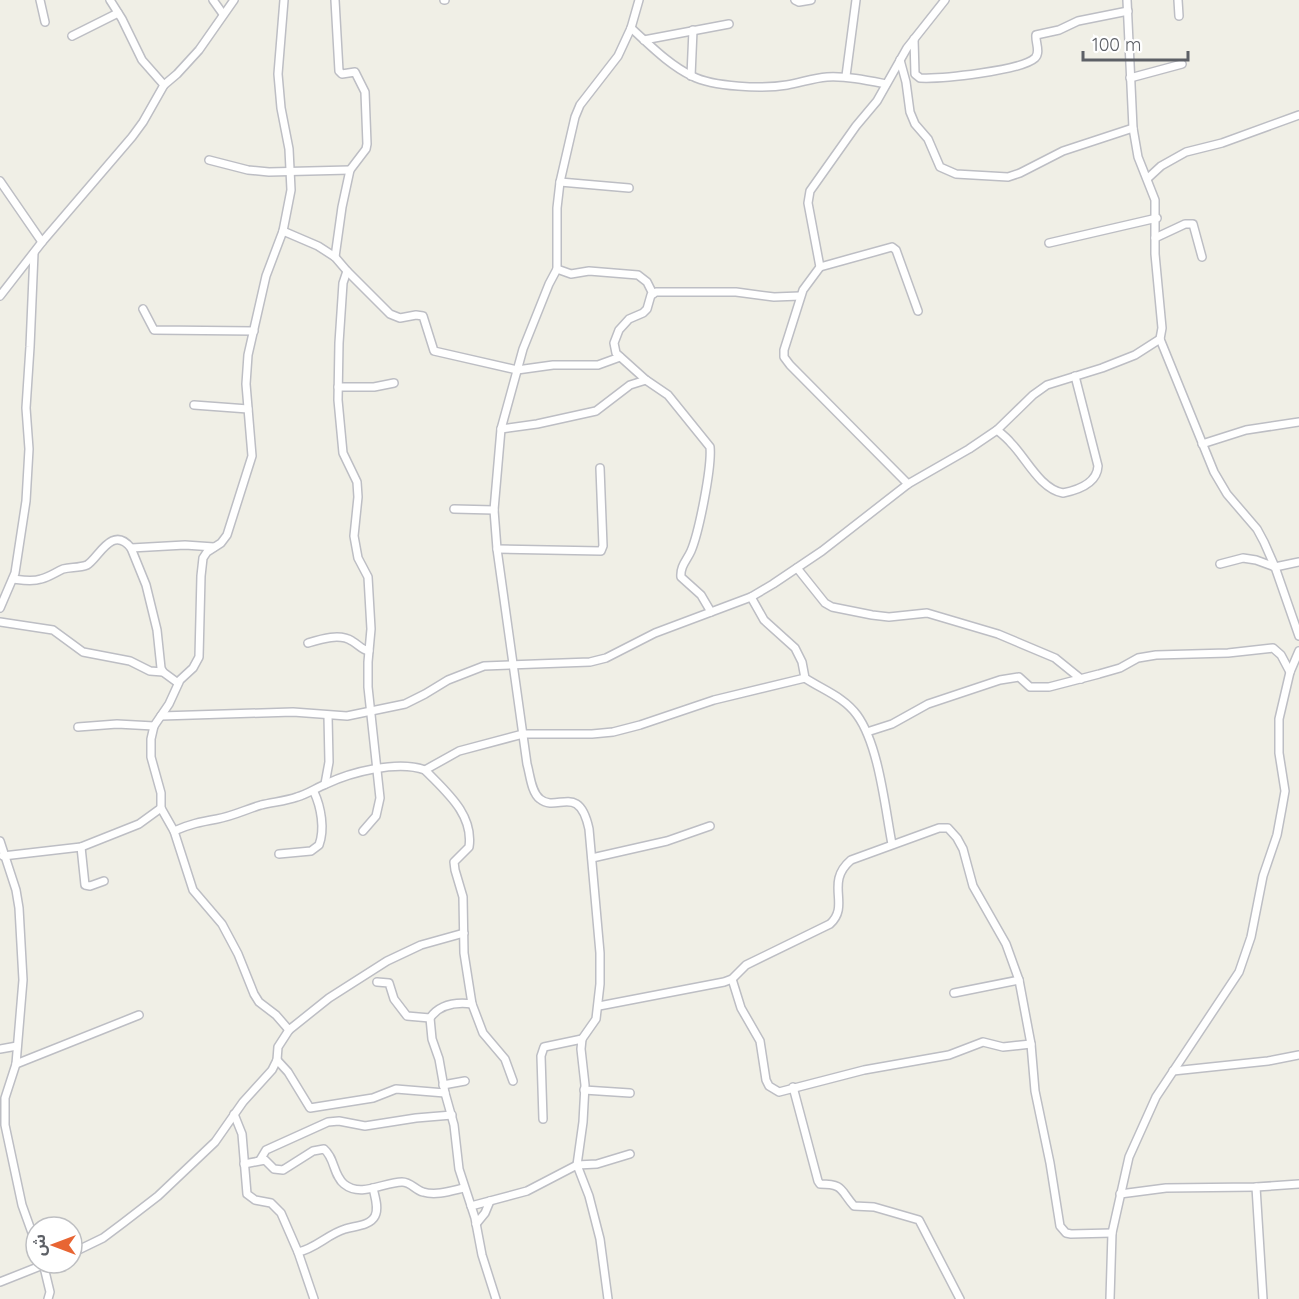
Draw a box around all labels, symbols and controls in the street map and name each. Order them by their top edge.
scale bar [1083,24,1188,62]
text: 100 m [1092,33,1141,56]
north arrow [24,1215,84,1275]
text: ش [29,1234,49,1256]

